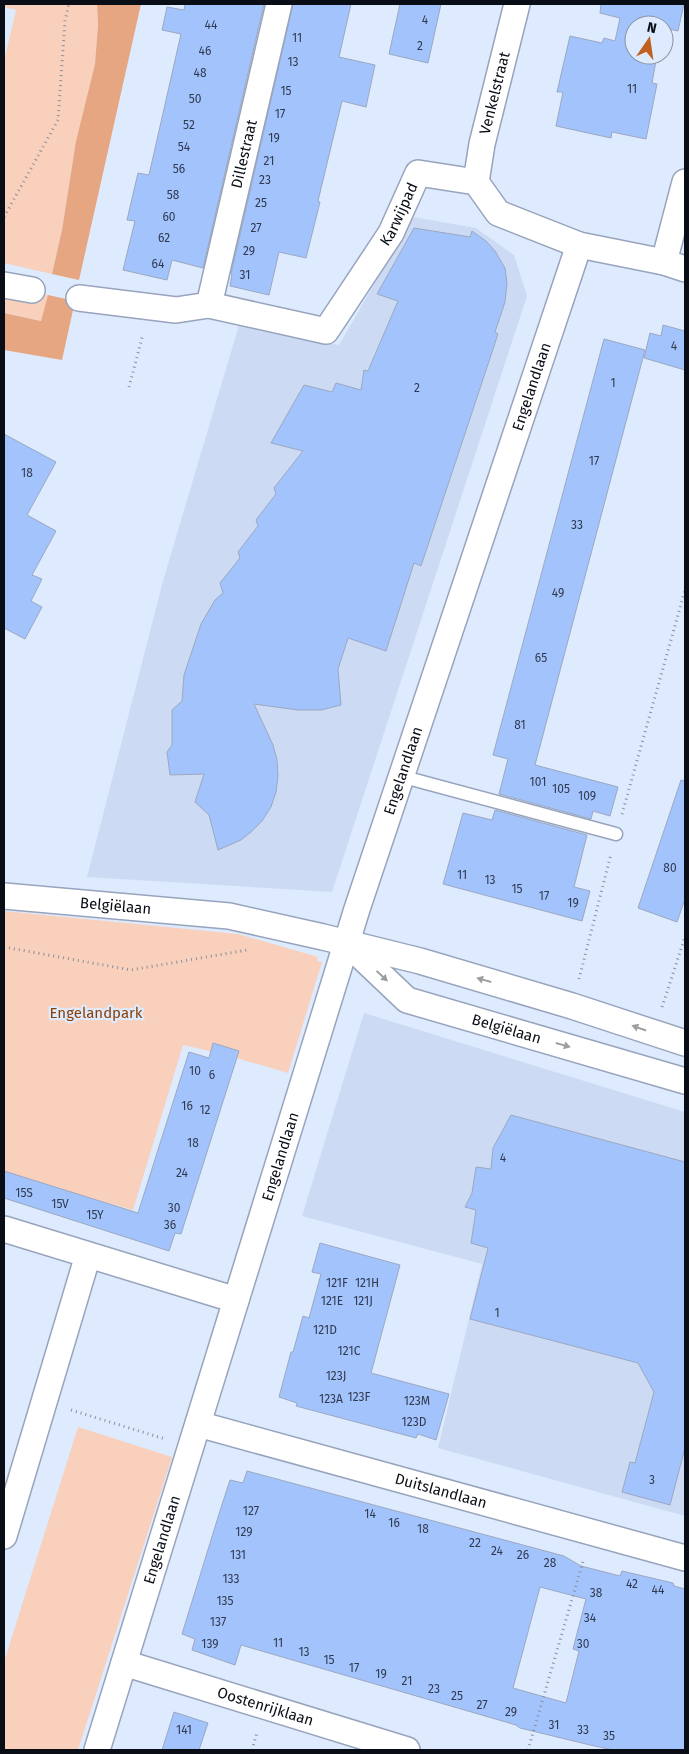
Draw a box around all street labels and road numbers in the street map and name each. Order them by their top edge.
street label: Venkelstraat [476,49,514,136]
street label: Dillestraat [227,117,261,190]
street label: Karwijpad [376,180,422,249]
street label: Engelandlaan [508,340,555,433]
street label: Engelandlaan [380,724,426,817]
street label: Belgiëlaan [79,894,152,918]
street label: Belgiëlaan [470,1010,543,1048]
street label: Engelandlaan [258,1110,303,1203]
street label: Duitslandlaan [393,1470,489,1512]
street label: Engelandlaan [140,1493,184,1586]
street label: Oostenrijklaan [215,1683,316,1730]

